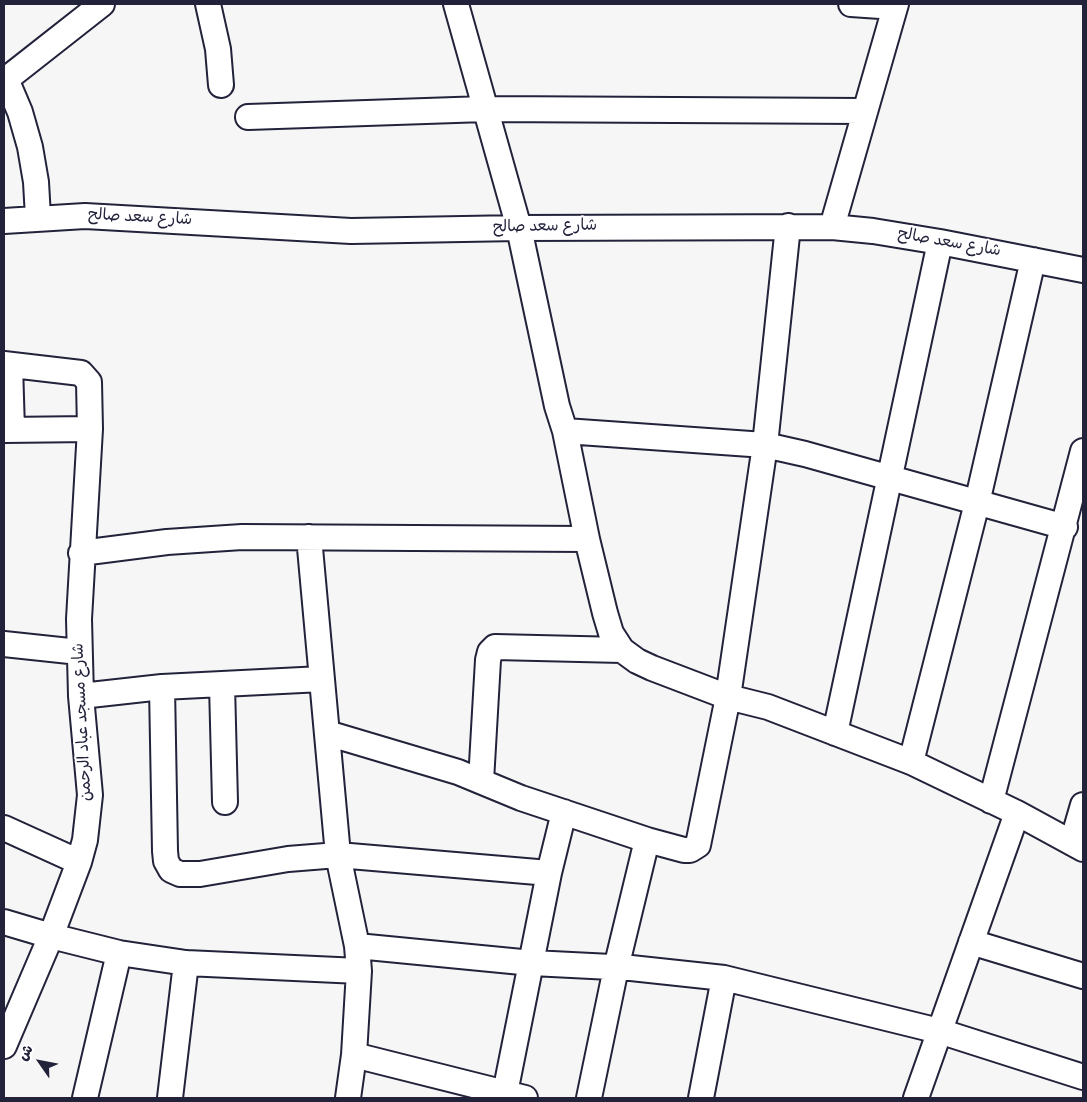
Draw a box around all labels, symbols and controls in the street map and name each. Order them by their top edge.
street label: شارع سعد صالح [87,207,193,231]
street label: شارع سعد صالح [493,217,597,239]
street label: شارع سعد صالح [896,226,1002,262]
street label: شارع مسجد عباد الرحمن [70,642,98,802]
north arrow [15,1037,65,1087]
text: ش [16,1042,38,1065]

